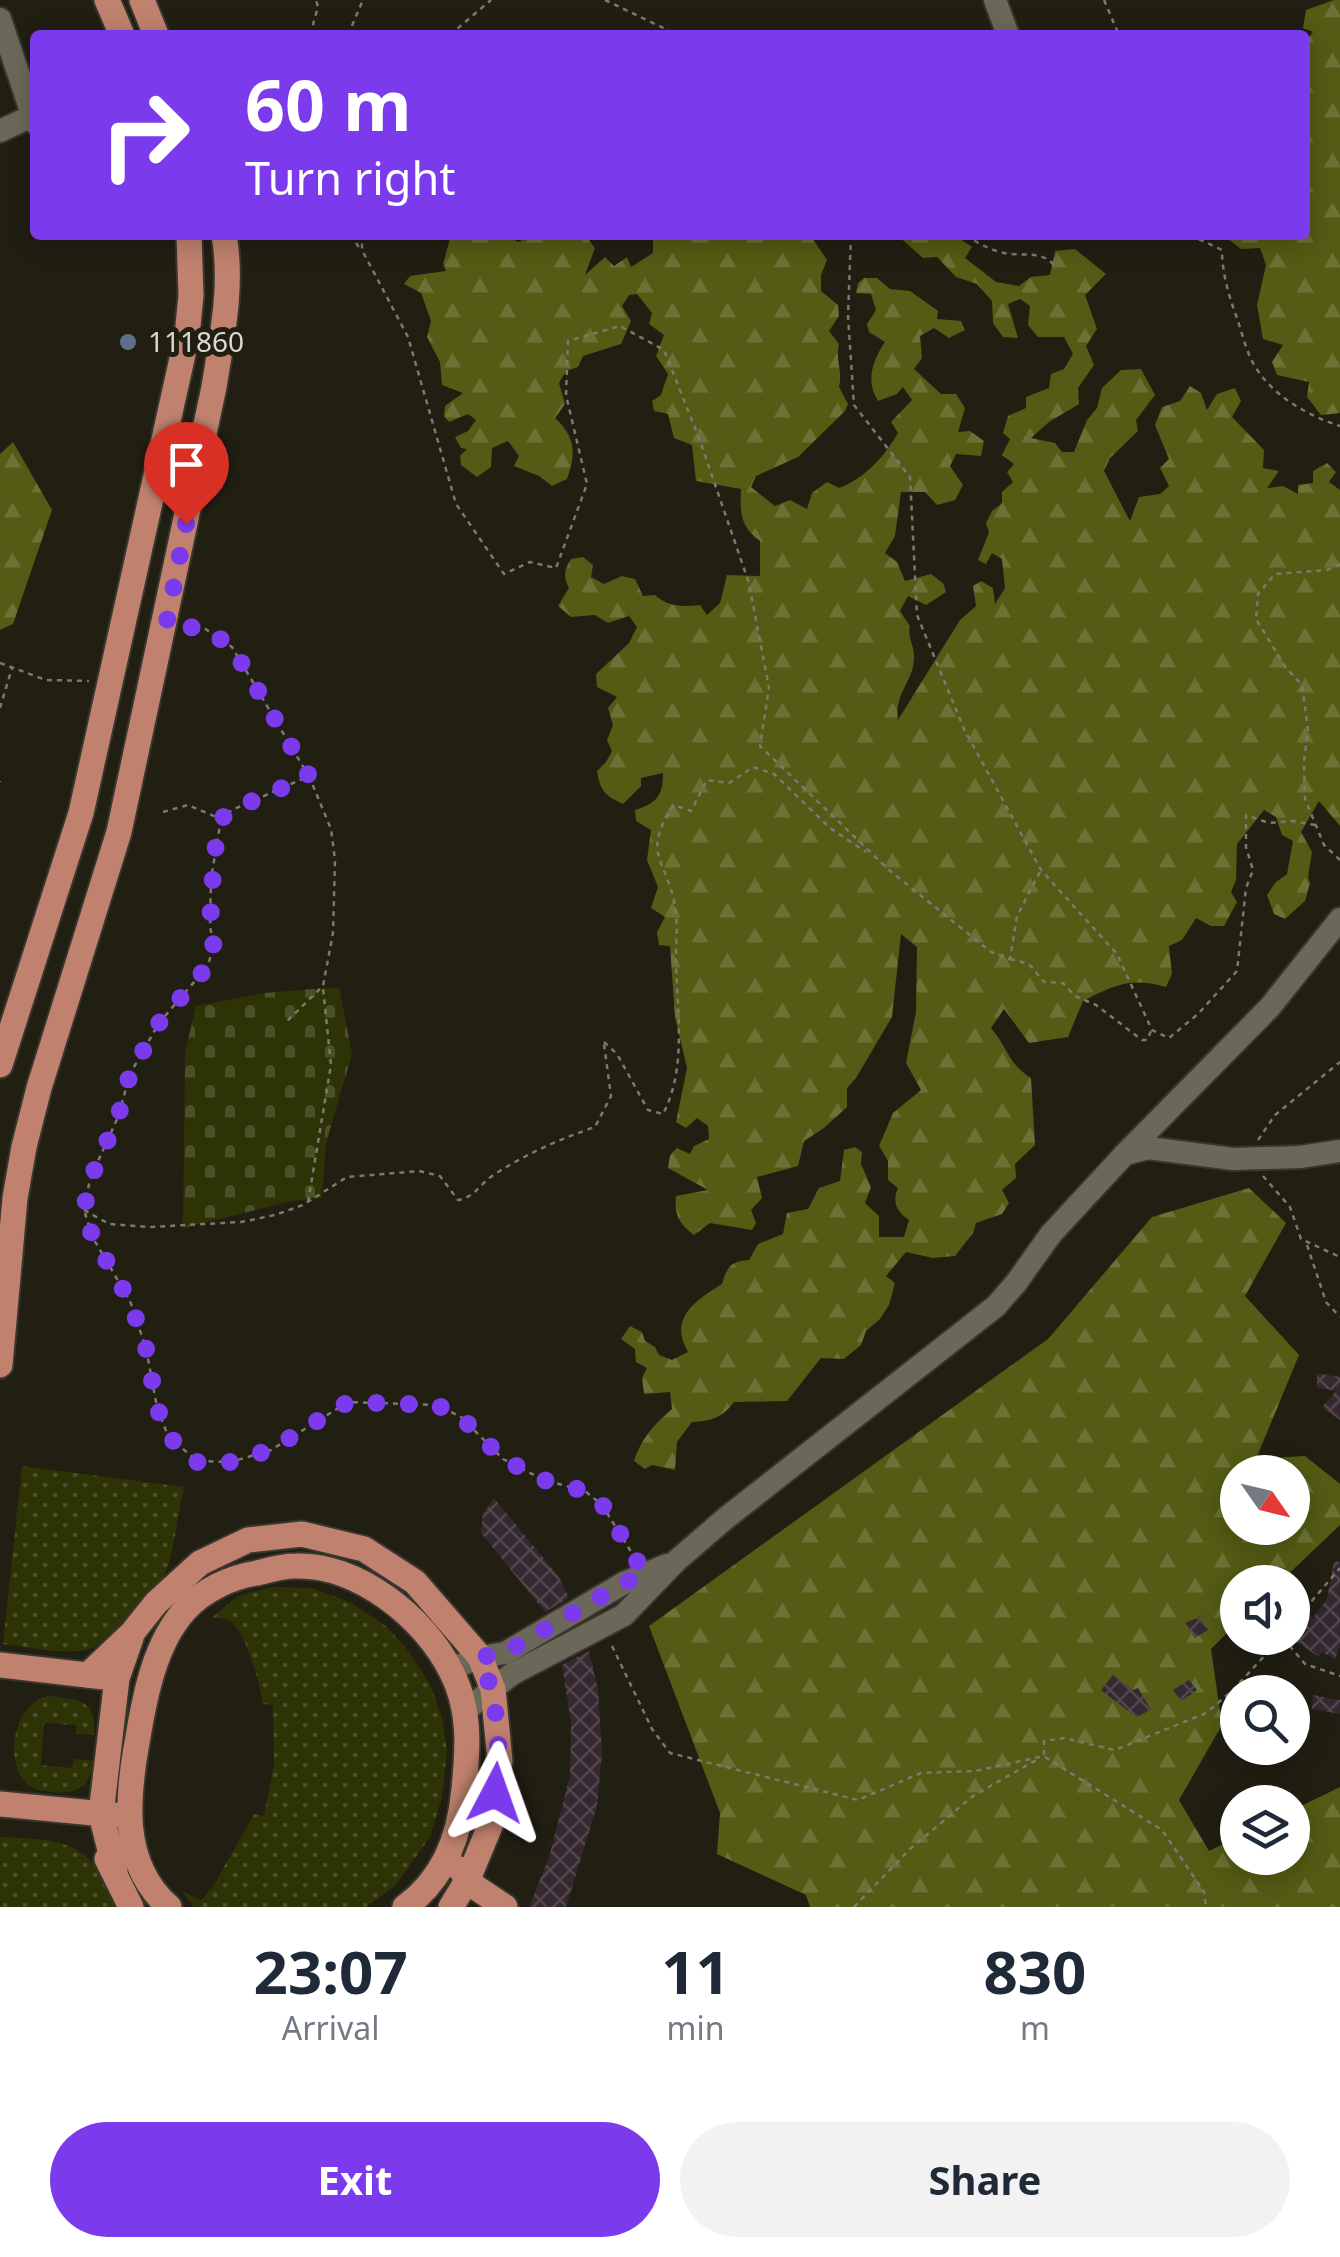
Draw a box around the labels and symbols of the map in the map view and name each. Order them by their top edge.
place label: 111860 [148,322,244,360]
marker: 111860 [117,331,139,353]
pin [144,422,229,525]
north arrow [1220,1455,1310,1545]
position arrow [443,1741,547,1845]

